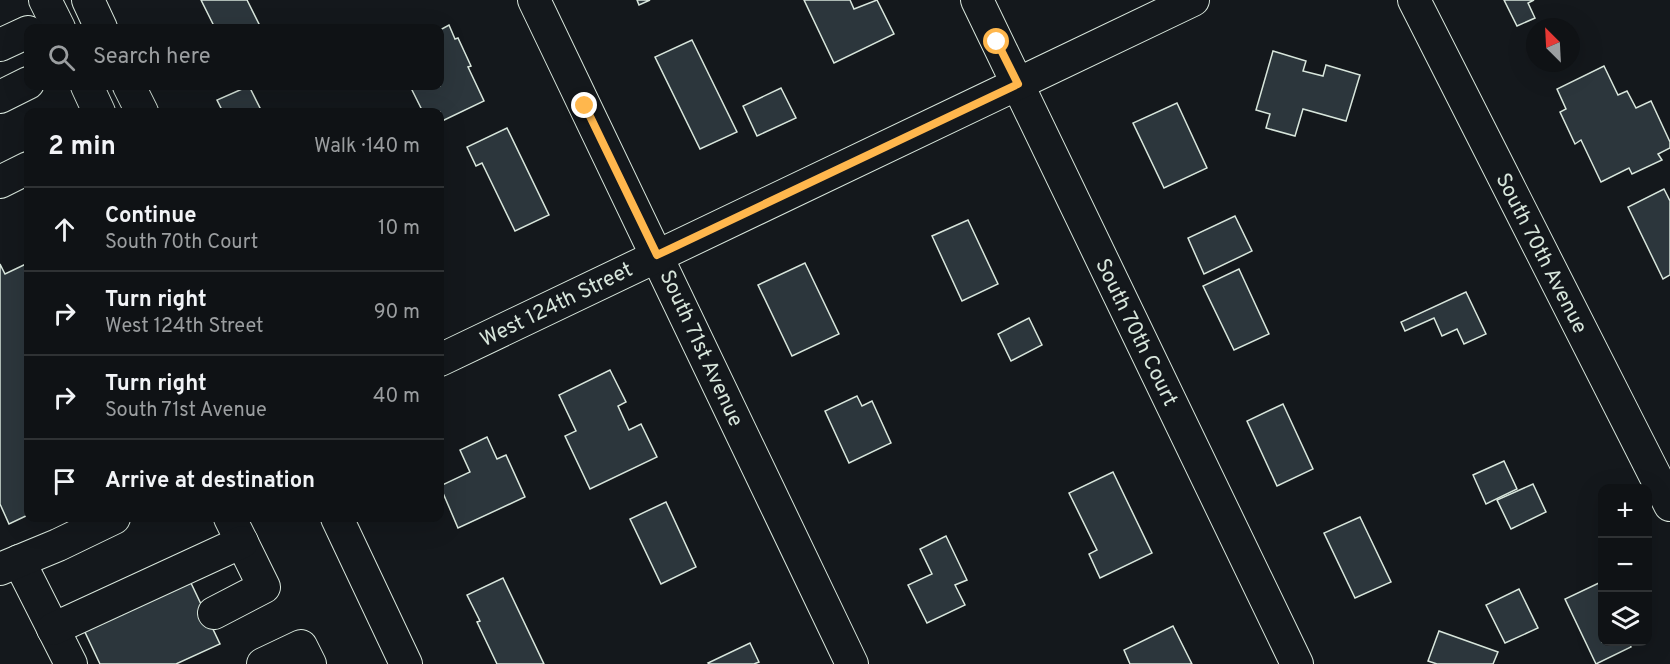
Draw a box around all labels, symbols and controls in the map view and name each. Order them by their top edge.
north arrow [1526,18,1580,72]
search box [24,24,444,90]
route start [983,28,1009,54]
icon: search [45,41,78,74]
text: Search here [93,44,211,71]
route end [571,92,597,118]
text: 2 min [48,131,116,164]
text: Walk · 140 m [314,134,420,160]
street label: South 70th Avenue [1489,169,1593,339]
text: Continue [105,203,196,230]
icon: ahead [48,213,81,246]
text: 10 m [378,216,420,242]
text: South 70th Court [105,230,258,256]
street label: South 70th Court [1088,254,1183,411]
street label: West 124th Street [476,257,637,354]
street label: South 71st Avenue [653,266,749,431]
text: Turn right [105,287,207,314]
icon: right [48,297,81,330]
text: 90 m [374,300,420,326]
text: West 124th Street [105,314,264,340]
text: Turn right [105,371,207,398]
icon: right [48,381,81,414]
text: 40 m [373,384,420,410]
text: South 71st Avenue [105,398,267,424]
icon: arrive [48,465,81,498]
text: Arrive at destination [105,468,315,495]
map controls [1598,484,1652,646]
button: + [1598,484,1652,538]
button: − [1598,538,1652,592]
button: layers [1598,592,1652,646]

